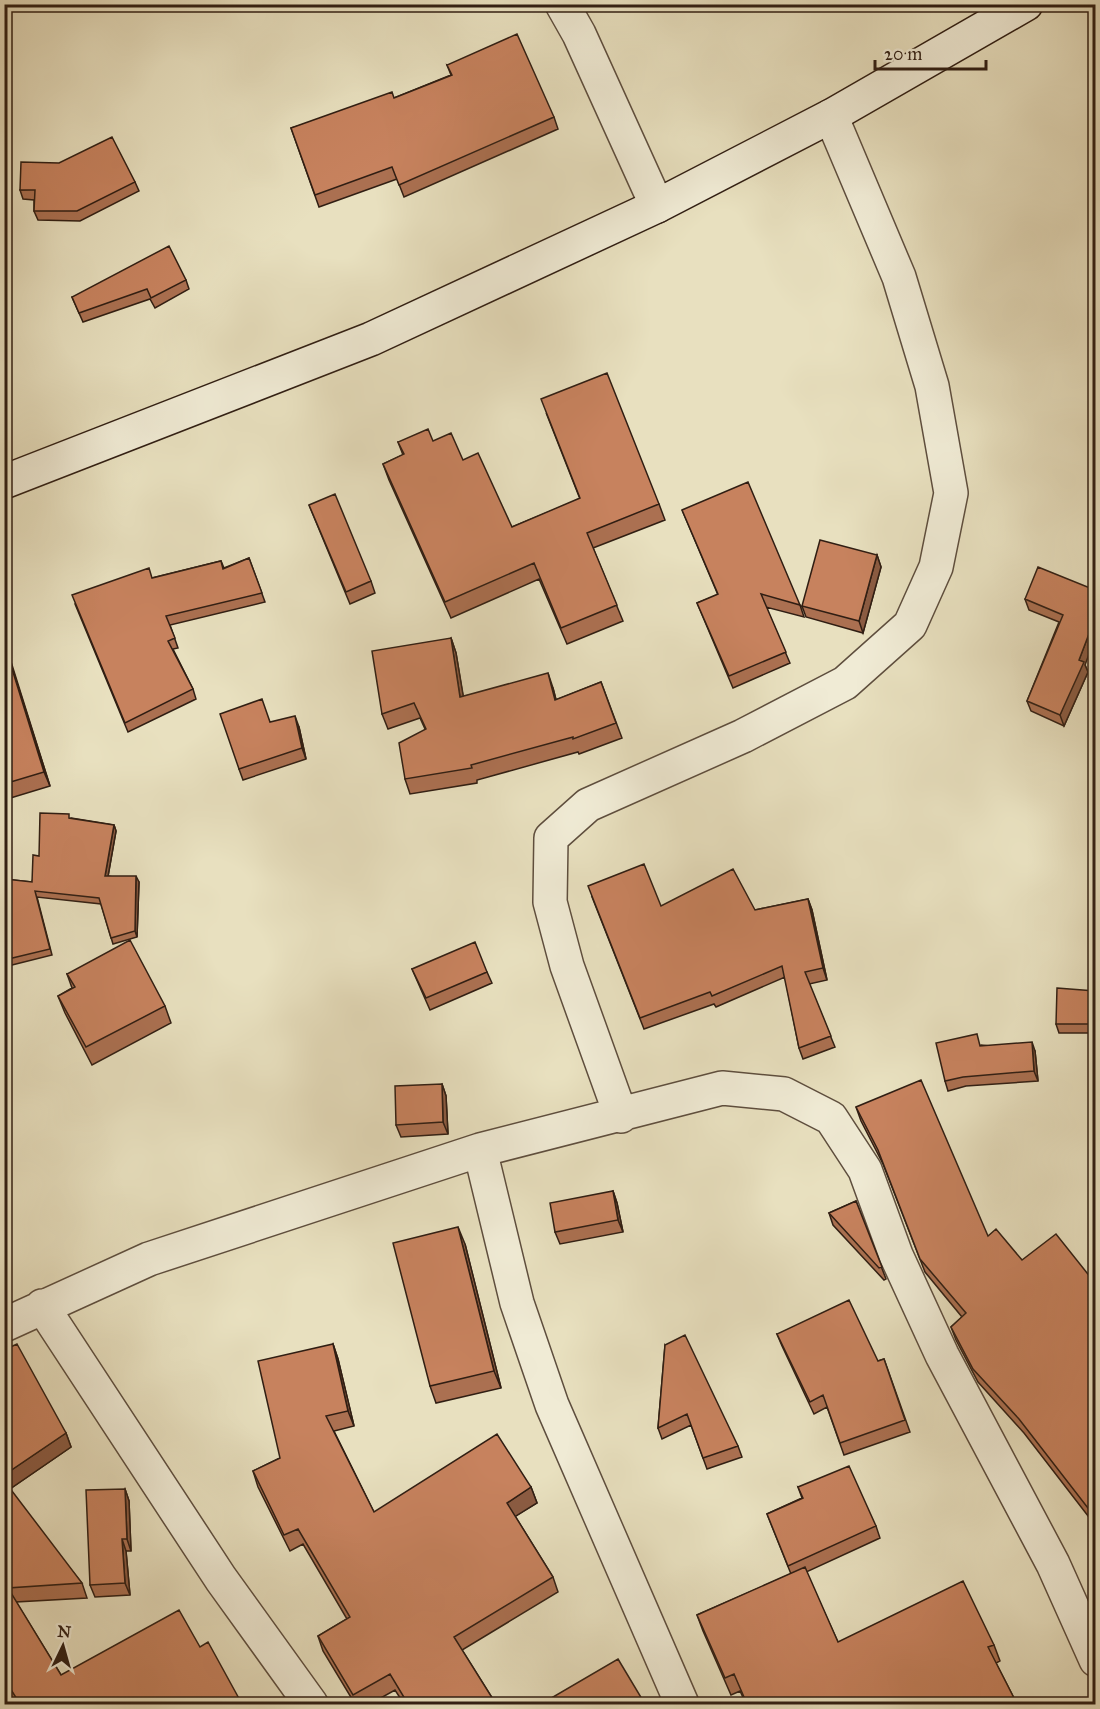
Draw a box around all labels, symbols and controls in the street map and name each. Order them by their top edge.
scale bar [875,33,986,71]
text: 20 m [884,43,922,65]
north arrow [33,1616,93,1676]
text: N [57,1621,72,1642]

